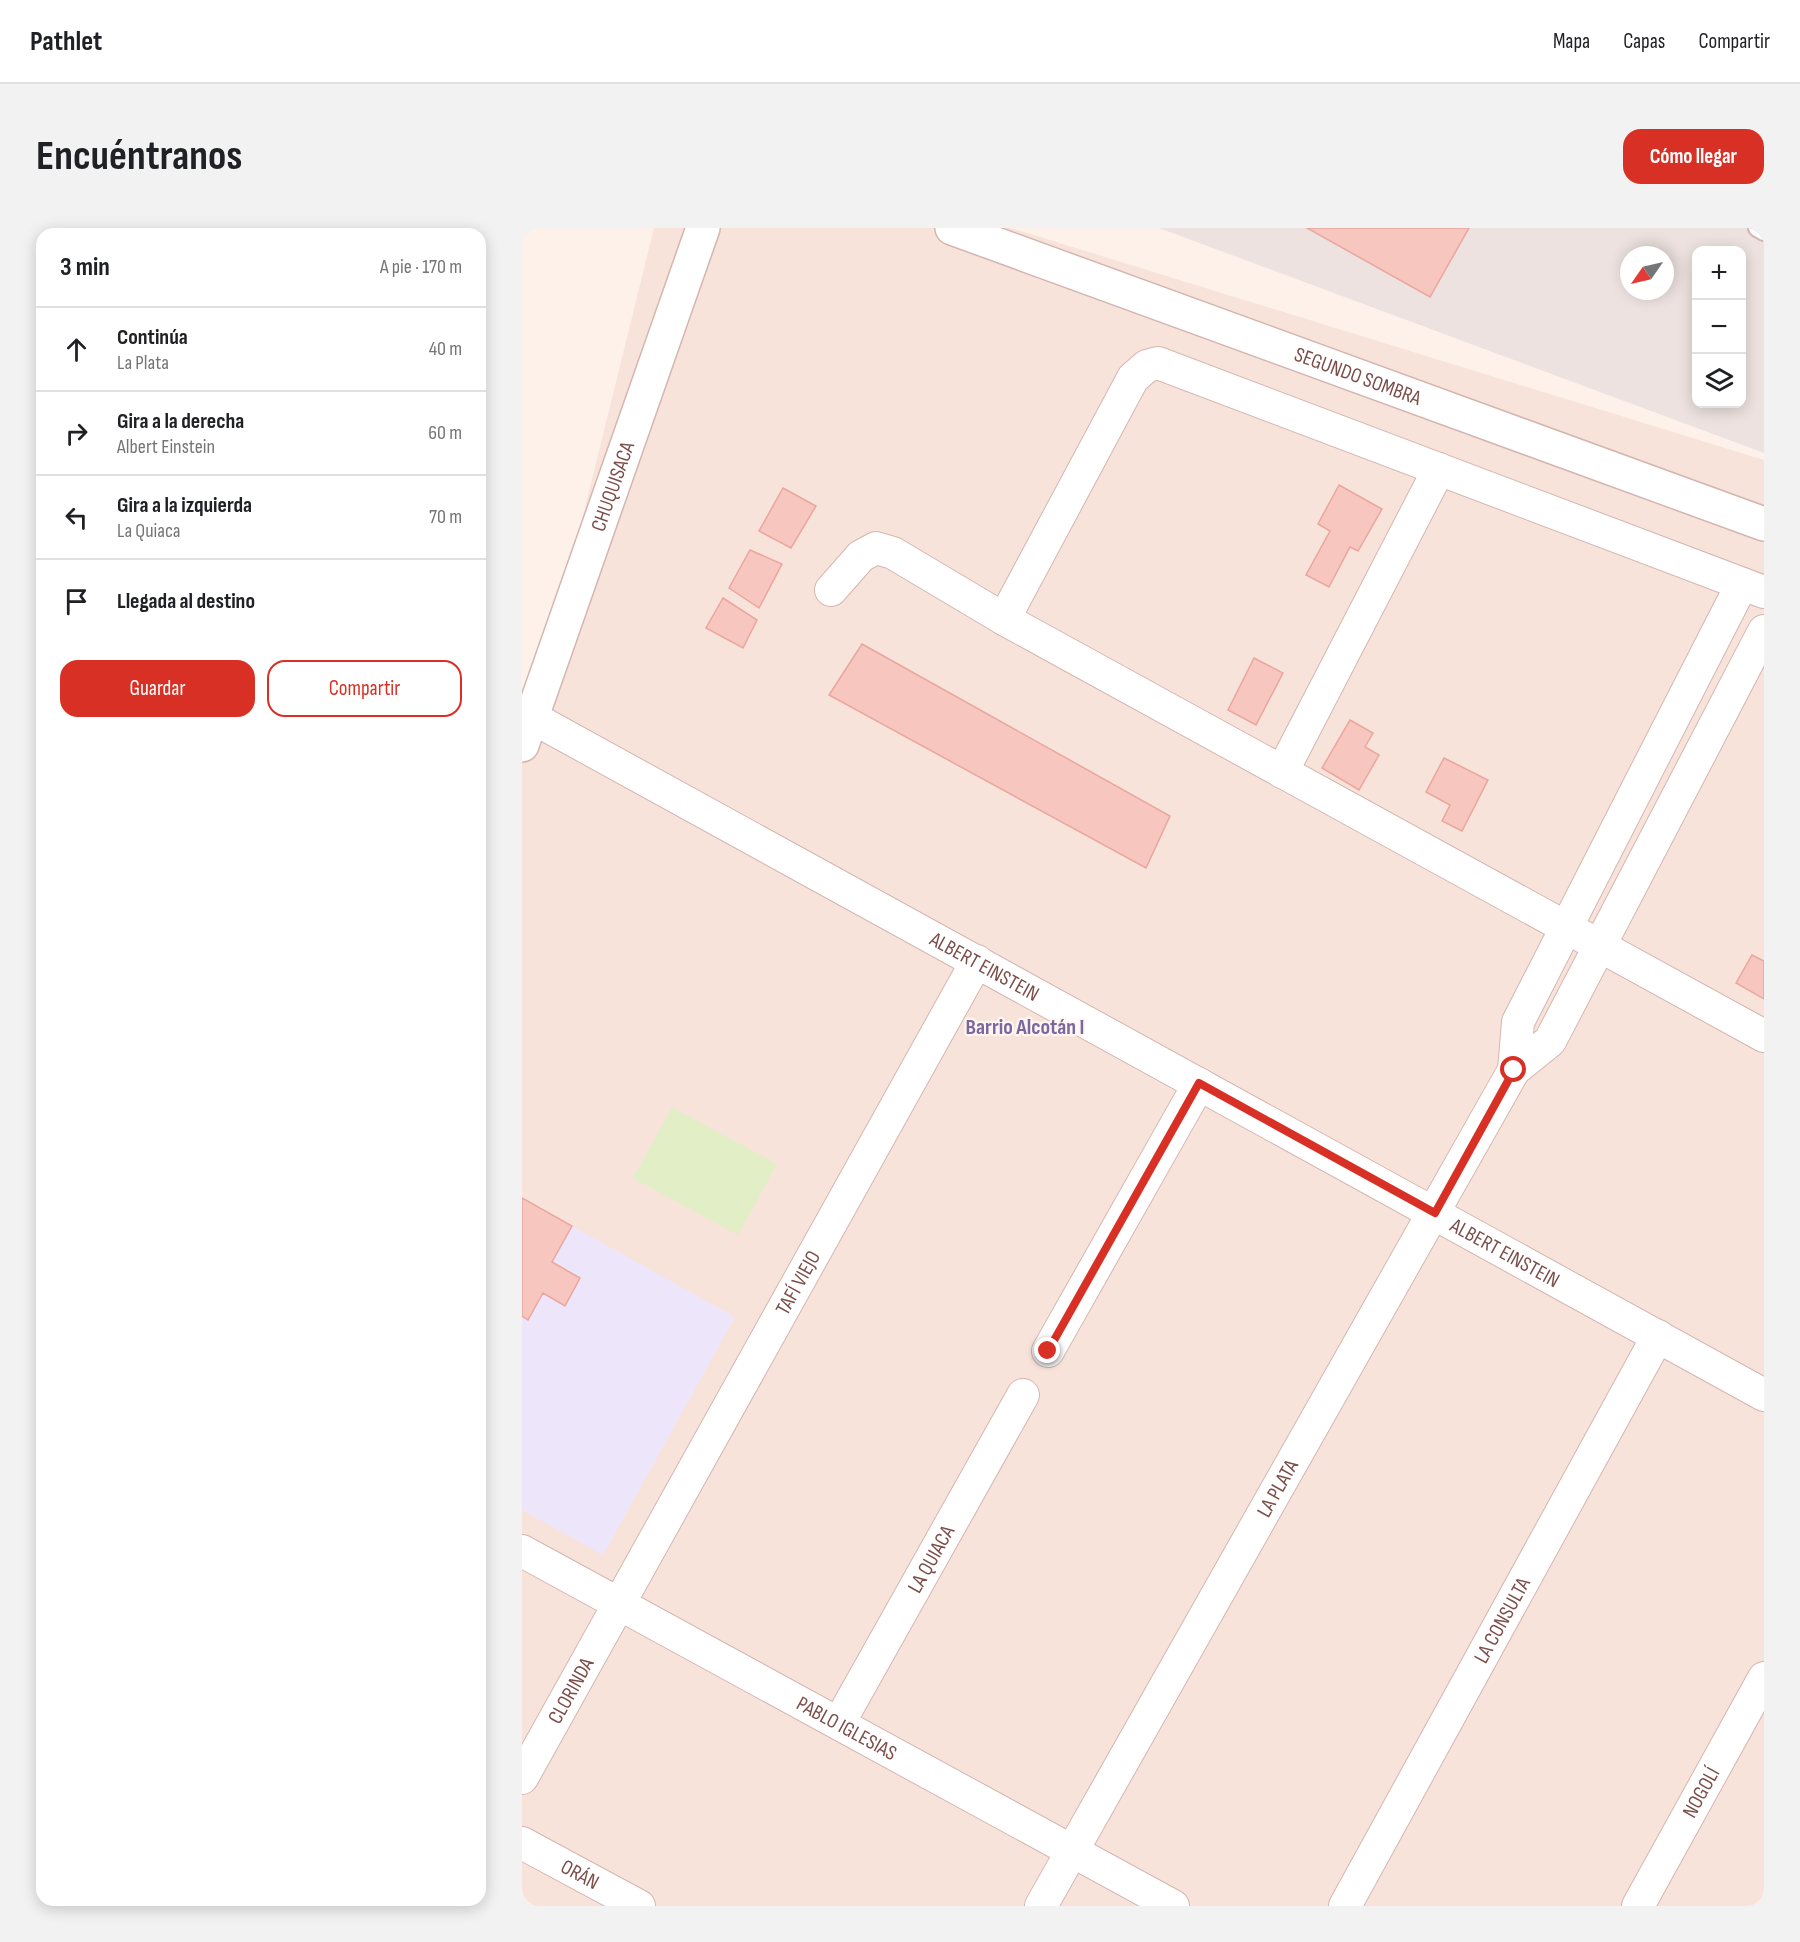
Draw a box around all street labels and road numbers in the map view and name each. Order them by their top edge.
street label: SEGUNDO SOMBRA [1291,341,1425,411]
street label: CHUQUISACA [585,437,640,535]
street label: ALBERT EINSTEIN [925,926,1044,1006]
street label: ALBERT EINSTEIN [1445,1212,1564,1293]
street label: TAFÍ VIEJO [770,1246,826,1319]
street label: LA PLATA [1251,1454,1304,1521]
street label: LA QUIACA [902,1520,960,1597]
street label: LA CONSULTA [1468,1572,1536,1667]
street label: CLORINDA [542,1652,600,1728]
street label: PABLO IGLESIAS [792,1691,901,1766]
street label: NOGOLÍ [1677,1763,1725,1822]
street label: ORÁN [557,1854,603,1895]

